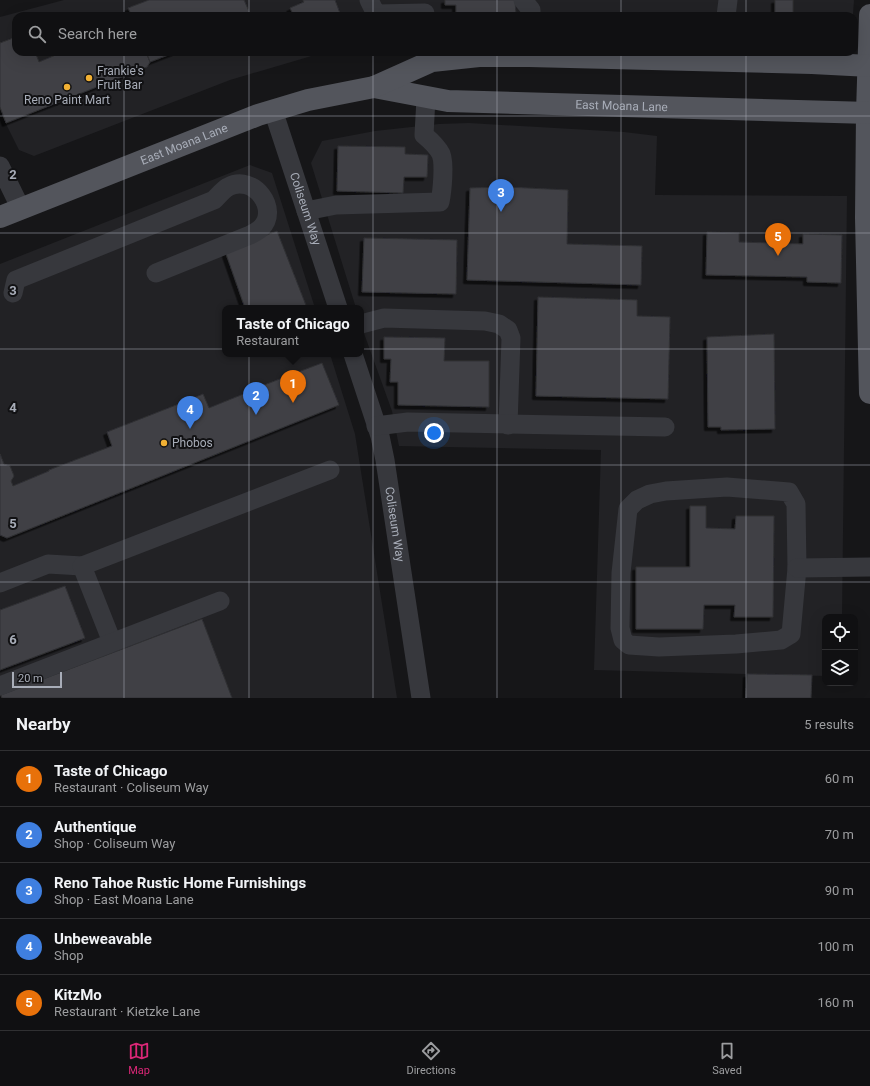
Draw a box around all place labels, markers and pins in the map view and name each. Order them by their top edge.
place label: Frankie's Fruit Bar [97,64,144,92]
marker: Frankie's Fruit Bar [84,73,94,83]
marker: Reno Paint Mart [62,82,72,92]
place label: Reno Paint Mart [24,93,110,107]
pin: 3 [488,179,514,212]
pin: 5 [765,223,791,256]
pin: 1 [280,370,306,403]
pin: 2 [243,382,269,415]
pin: 4 [177,396,203,429]
place label: Phobos [172,436,213,450]
marker: Phobos [159,438,169,448]

